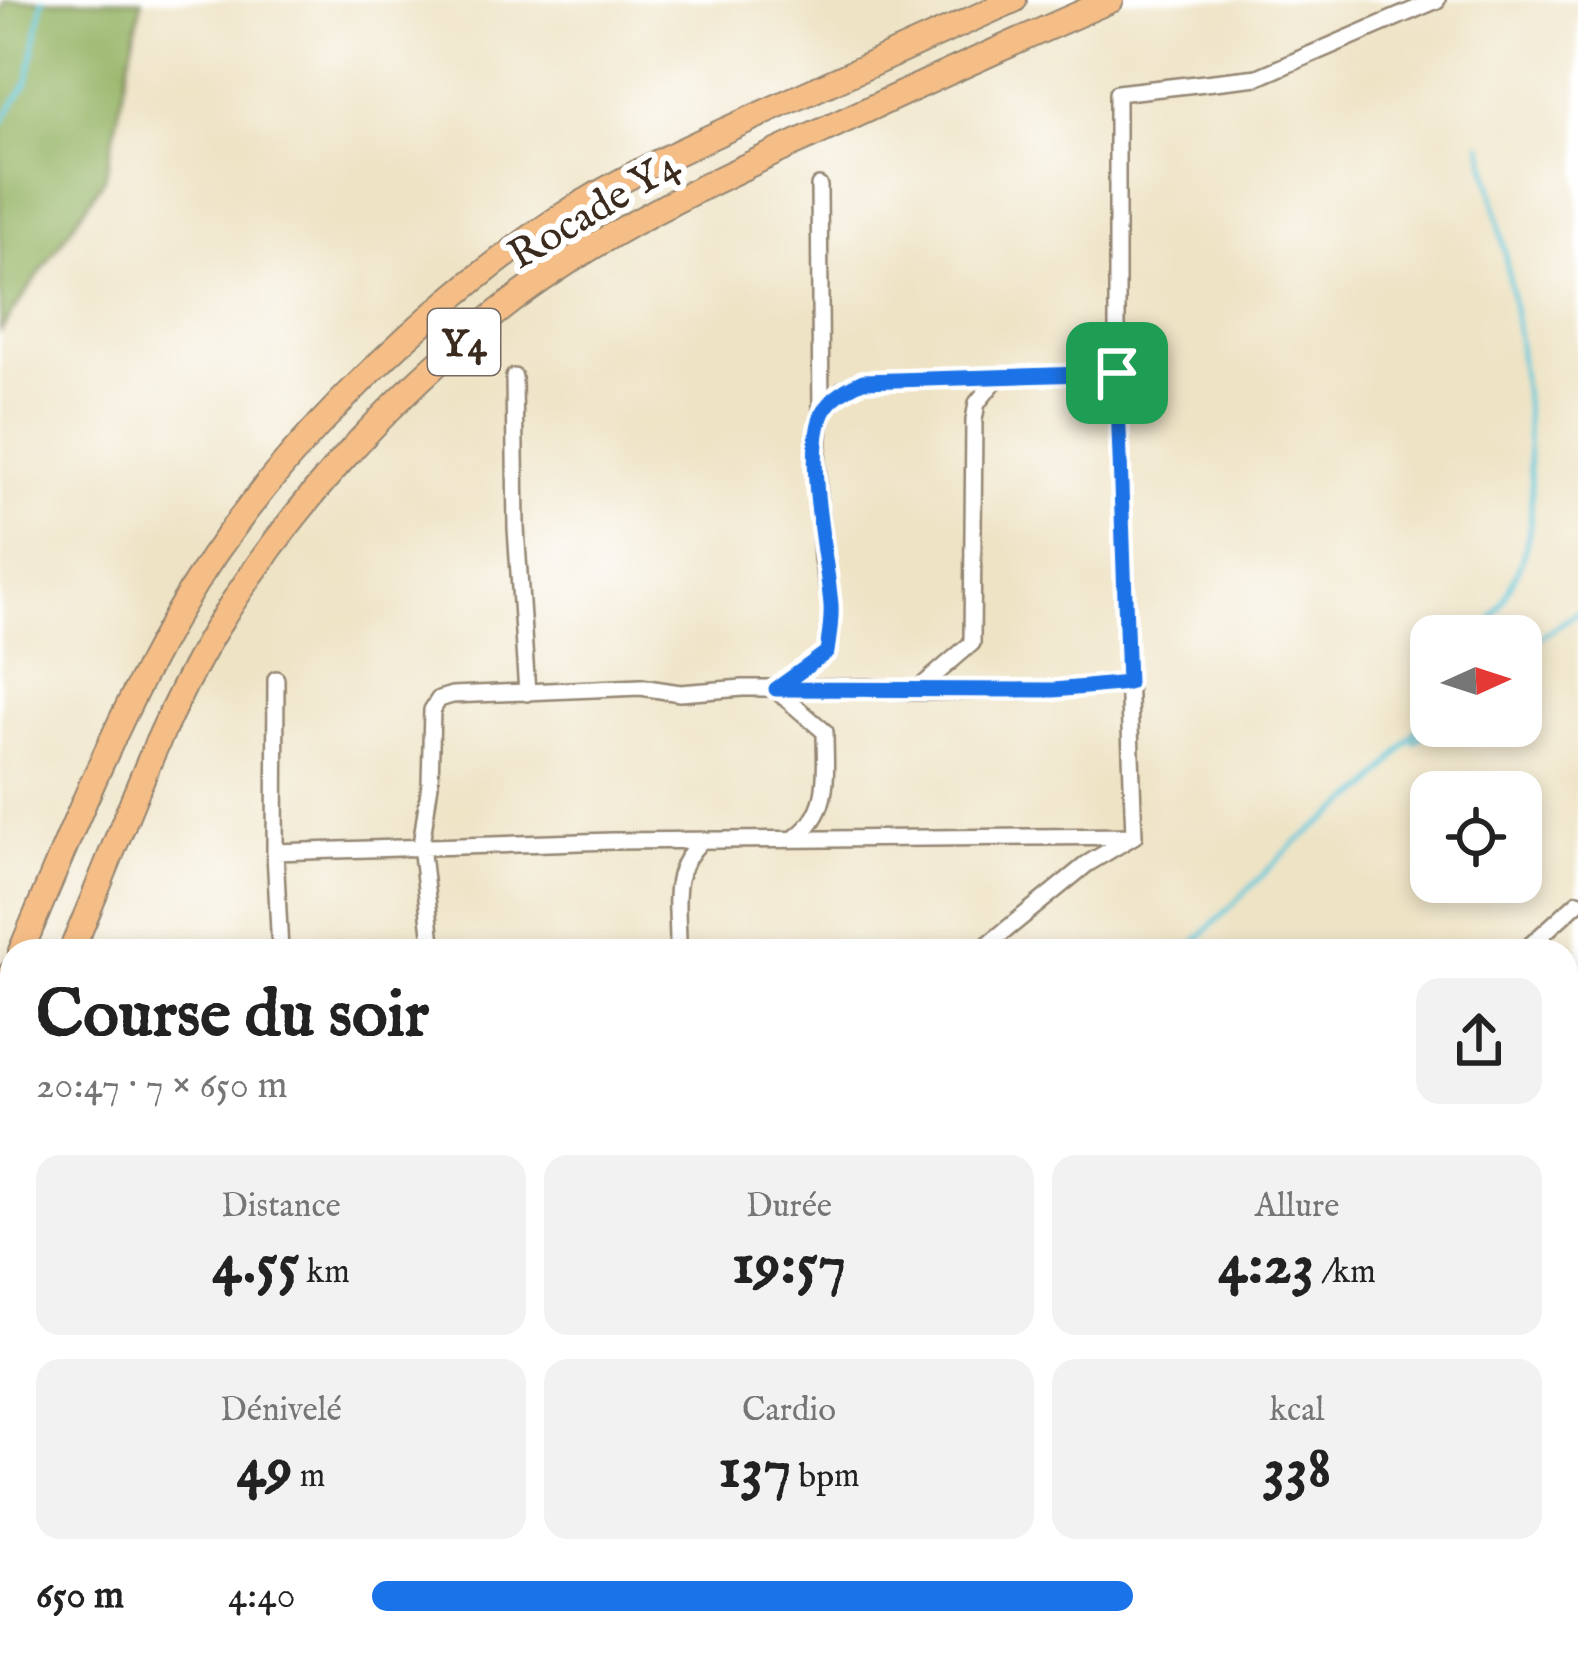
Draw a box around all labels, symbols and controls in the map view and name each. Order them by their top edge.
street label: Rocade Y4 [499,139,690,283]
road number: Y4 [428,309,500,375]
pin [1066,322,1168,424]
icon: arrive [1084,340,1150,406]
north arrow [1410,615,1542,747]
map controls [1410,615,1542,903]
button: locate [1410,771,1542,903]
text: Course du soir [36,975,429,1059]
button: share [1416,978,1542,1104]
text: 20:47 · 7 × 650 m [36,1062,288,1111]
text: Distance [221,1186,341,1228]
text: Durée [746,1186,832,1228]
text: Allure [1255,1186,1339,1228]
text: 4.55 [212,1228,299,1304]
text: 19:57 [732,1228,846,1304]
text: 4:23 [1218,1228,1314,1304]
text: km [299,1252,350,1294]
text: /km [1314,1252,1376,1294]
text: Dénivelé [220,1390,342,1432]
text: Cardio [742,1390,836,1432]
text: kcal [1270,1390,1325,1432]
text: 49 [237,1432,292,1508]
text: 137 [719,1432,791,1508]
text: 338 [1263,1432,1331,1508]
text: m [292,1456,325,1498]
text: bpm [791,1456,859,1498]
text: 650 m [36,1572,124,1621]
text: 4:40 [228,1572,296,1621]

